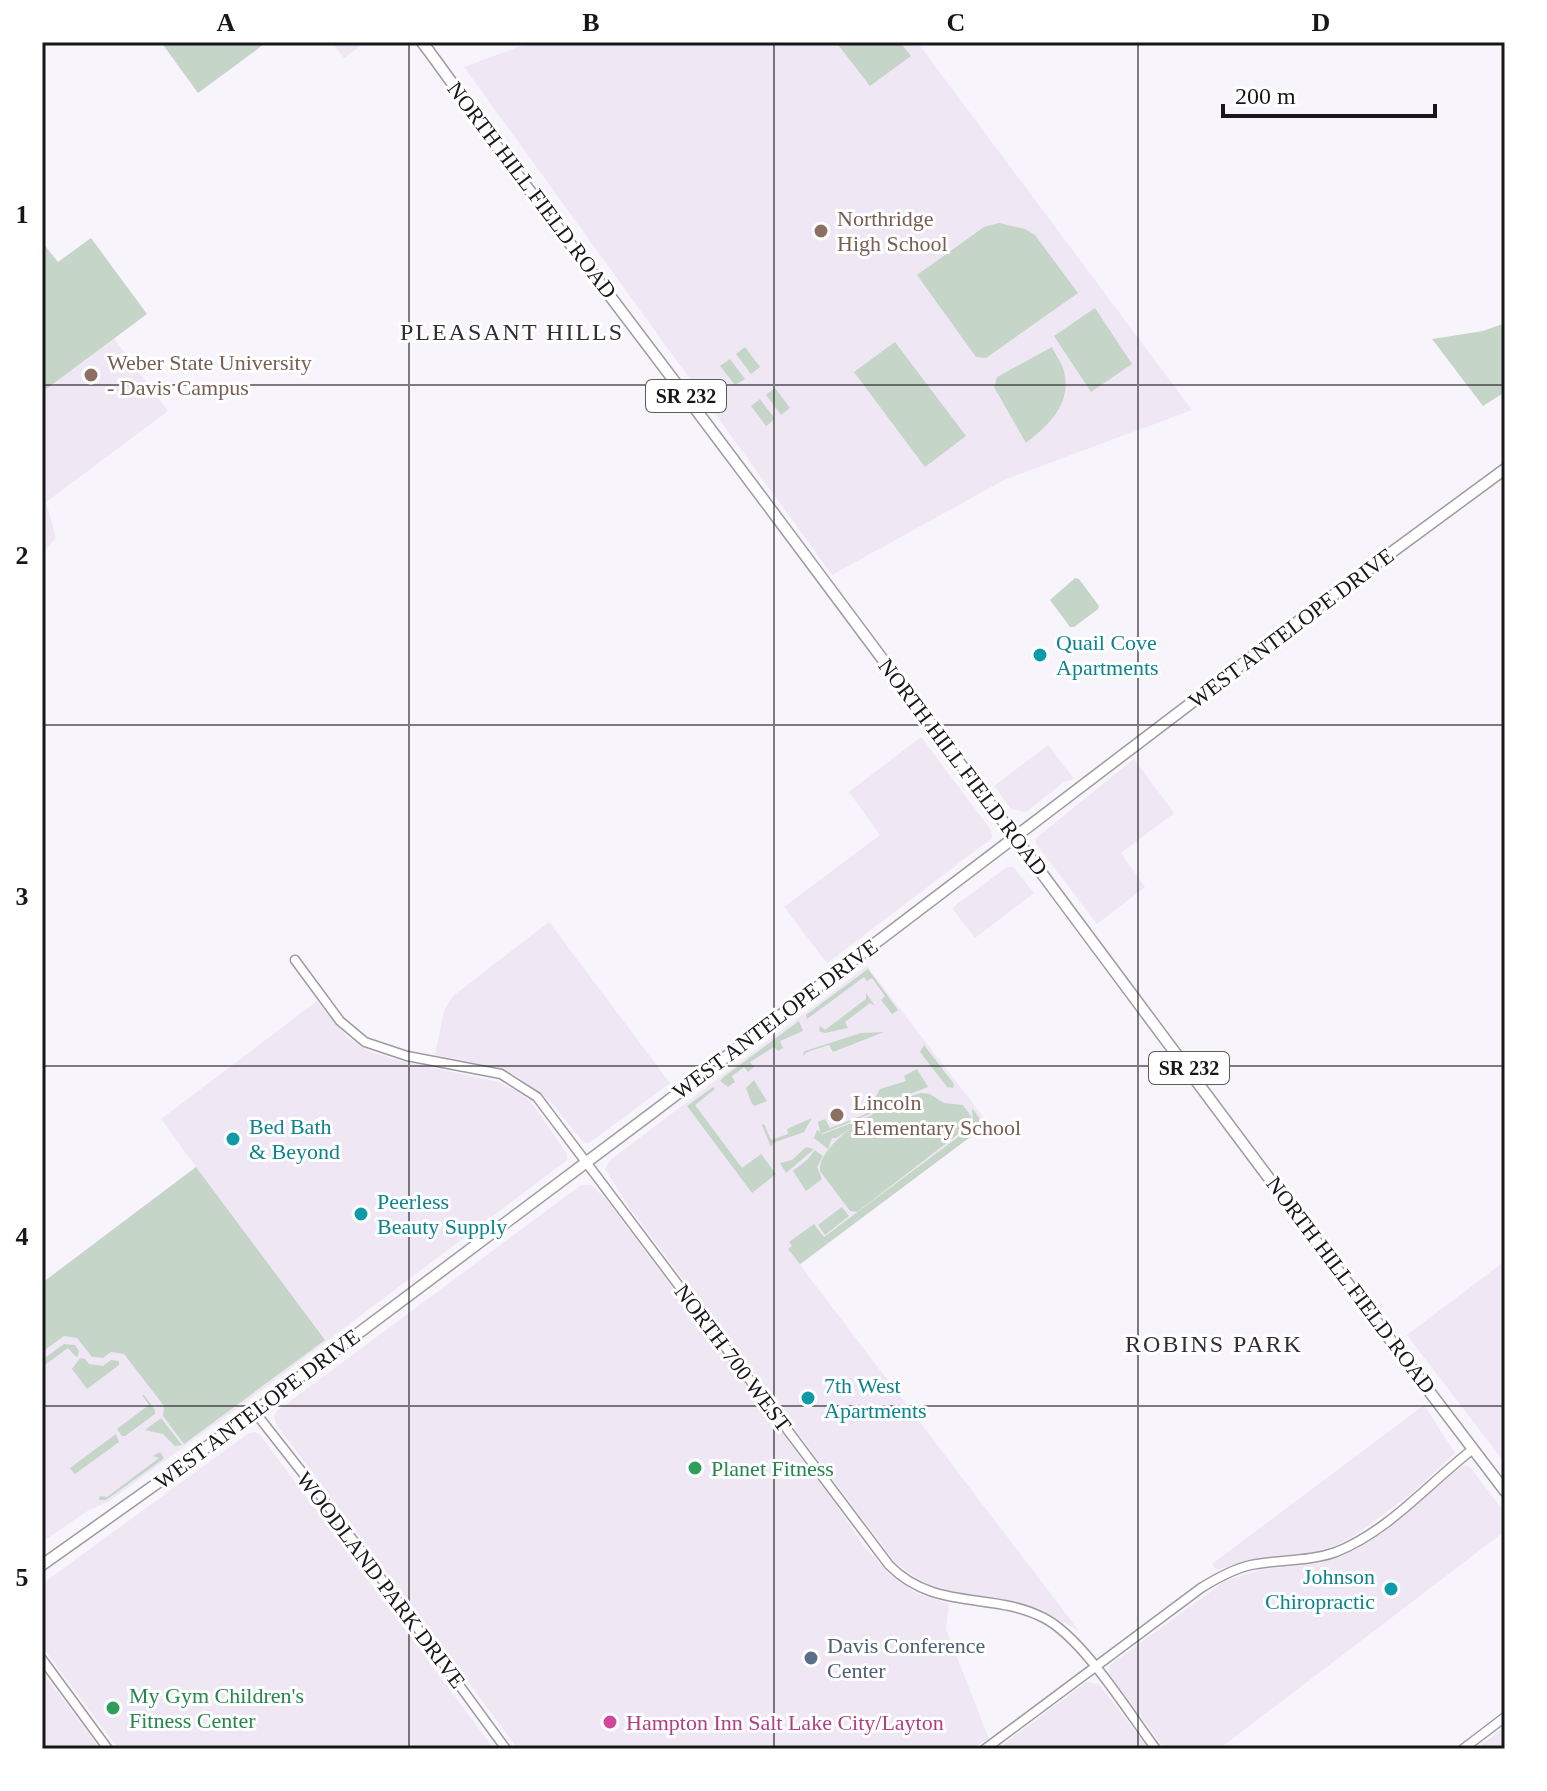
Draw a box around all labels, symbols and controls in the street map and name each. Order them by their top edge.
text: A [217,8,236,37]
text: B [582,8,600,37]
text: C [947,8,965,37]
text: D [1312,8,1330,37]
scale bar [1223,68,1435,118]
street label: NORTH HILL FIELD ROAD [442,77,622,303]
text: 200 m [1235,83,1296,109]
text: 1 [16,200,29,229]
place label: Northridge High School [837,206,948,256]
marker: Northridge High School [812,222,830,240]
district label: PLEASANT HILLS [400,319,624,345]
place label: Weber State University - Davis Campus [107,350,312,400]
marker: Weber State University - Davis Campus [82,366,100,384]
road number: SR 232 [646,380,726,412]
text: 2 [16,541,29,570]
street label: WEST ANTELOPE DRIVE [1184,543,1398,713]
place label: Quail Cove Apartments [1056,630,1159,680]
marker: Quail Cove Apartments [1031,646,1049,664]
street label: NORTH HILL FIELD ROAD [873,654,1053,880]
text: 3 [16,882,29,911]
street label: WEST ANTELOPE DRIVE [668,934,882,1104]
road number: SR 232 [1149,1052,1229,1084]
place label: Lincoln Elementary School [853,1090,1021,1140]
marker: Lincoln Elementary School [828,1106,846,1124]
place label: Bed Bath & Beyond [249,1114,340,1164]
marker: Bed Bath & Beyond [224,1130,242,1148]
street label: NORTH HILL FIELD ROAD [1261,1172,1441,1398]
place label: Peerless Beauty Supply [377,1189,507,1239]
marker: Peerless Beauty Supply [352,1205,370,1223]
text: 4 [16,1222,29,1251]
street label: NORTH 700 WEST [669,1279,797,1437]
street label: WEST ANTELOPE DRIVE [150,1324,364,1494]
district label: ROBINS PARK [1125,1331,1303,1357]
place label: 7th West Apartments [824,1373,927,1423]
marker: 7th West Apartments [799,1389,817,1407]
place label: Planet Fitness [711,1456,834,1481]
marker: Planet Fitness [686,1459,704,1477]
street label: WOODLAND PARK DRIVE [291,1467,471,1693]
text: 5 [16,1563,29,1592]
place label: Johnson Chiropractic [1265,1564,1375,1614]
marker: Johnson Chiropractic [1382,1580,1400,1598]
place label: Davis Conference Center [827,1633,985,1683]
marker: Davis Conference Center [802,1649,820,1667]
place label: My Gym Children's Fitness Center [129,1683,304,1733]
marker: My Gym Children's Fitness Center [104,1699,122,1717]
place label: Hampton Inn Salt Lake City/Layton [626,1710,944,1735]
marker: Hampton Inn Salt Lake City/Layton [601,1713,619,1731]

